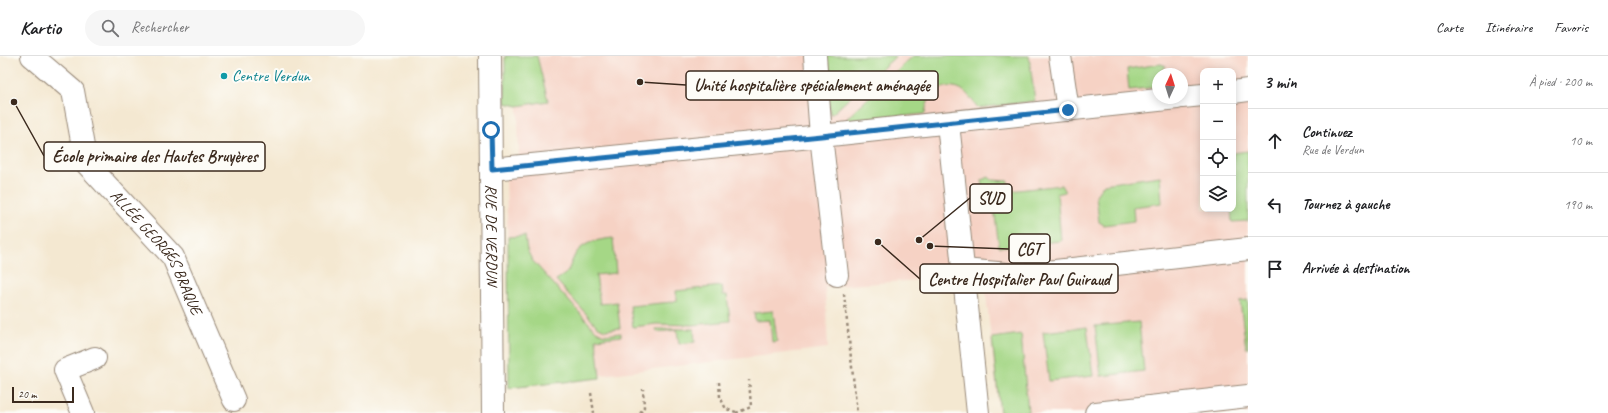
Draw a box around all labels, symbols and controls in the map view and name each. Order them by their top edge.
search box [85,10,365,46]
text: Kartio [20,16,61,40]
icon: search [99,17,121,39]
text: Rechercher [131,18,189,37]
text: Carte [1436,19,1463,36]
text: Itinéraire [1485,19,1532,36]
text: Favoris [1554,19,1588,36]
place label: Centre Verdun [232,66,311,86]
north arrow [1152,68,1188,104]
map controls [1200,68,1236,212]
button: + [1200,68,1236,104]
marker: Centre Verdun [219,71,229,81]
callout: Unité hospitalière spécialement aménagée [686,71,938,100]
text: 3 min [1264,72,1297,93]
text: À pied · 200 m [1529,74,1592,90]
text: Unité hospitalière spécialement aménagée [694,75,932,96]
route end [1059,101,1077,119]
button: − [1200,104,1236,140]
route start [482,121,500,139]
text: Continuez [1302,123,1352,142]
icon: ahead [1264,130,1286,152]
text: 10 m [1570,133,1592,149]
button: locate [1200,140,1236,176]
callout: École primaire des Hautes Bruyères [44,142,265,171]
text: Rue de Verdun [1302,142,1364,158]
text: École primaire des Hautes Bruyères [53,146,260,167]
button: layers [1200,176,1236,212]
street label: RUE DE VERDUN [481,184,502,289]
callout: SUD [970,184,1012,213]
street label: ALLÉE GEORGES BRAQUE [106,186,207,320]
text: SUD [978,188,1006,209]
icon: left [1264,194,1286,216]
text: Tournez à gauche [1302,195,1389,214]
text: 190 m [1564,197,1592,213]
callout: CGT [1009,234,1050,263]
text: CGT [1017,239,1046,260]
icon: arrive [1264,258,1286,280]
text: Arrivée à destination [1302,259,1410,278]
callout: Centre Hospitalier Paul Guiraud [920,264,1118,293]
text: Centre Hospitalier Paul Guiraud [928,269,1113,290]
scale bar [12,385,74,404]
text: 20 m [18,387,37,401]

